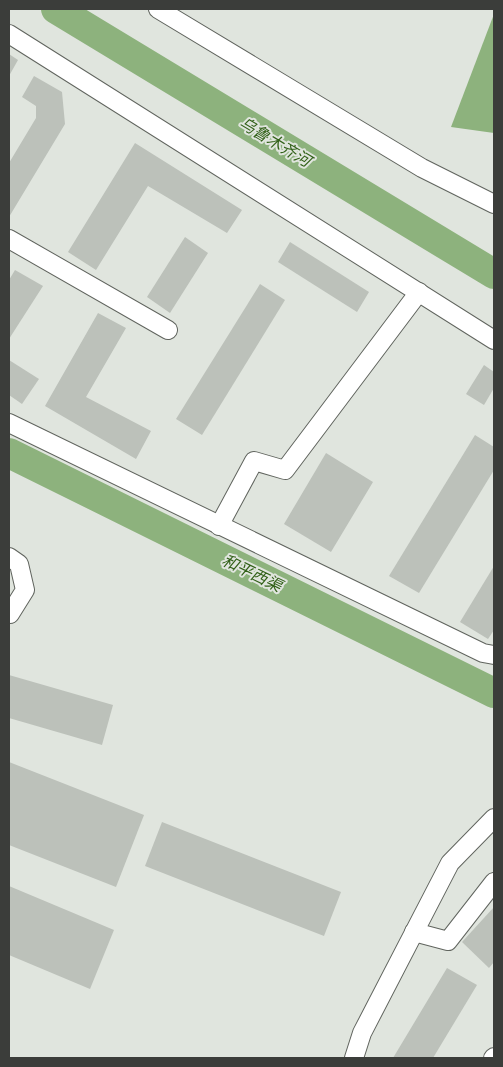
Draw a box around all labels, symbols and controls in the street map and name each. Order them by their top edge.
water label: 乌鲁木齐河 [236,113,317,172]
water label: 和平西渠 [219,550,287,596]

